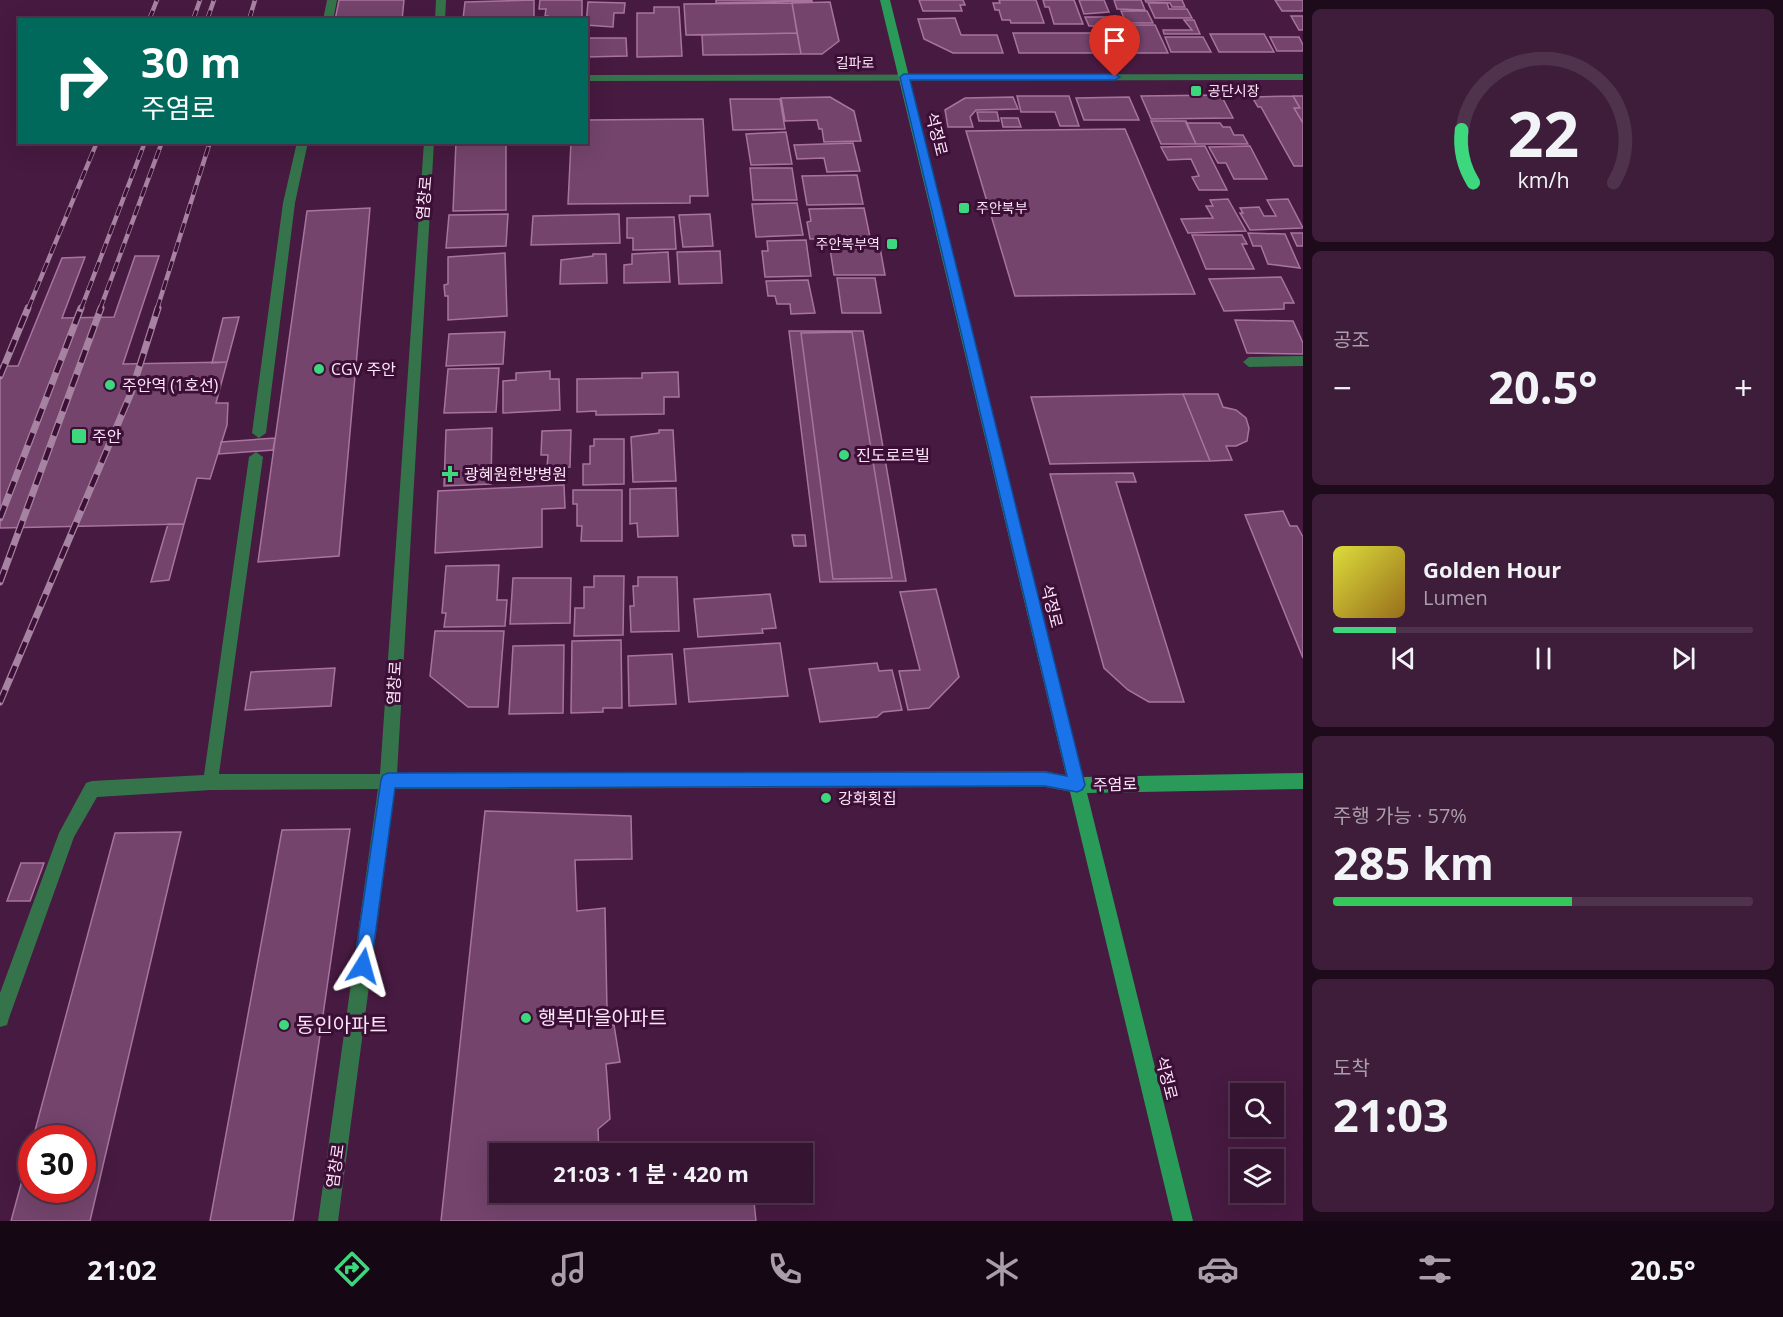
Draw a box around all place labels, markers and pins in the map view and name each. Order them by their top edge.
pin [1089,15,1140,77]
place label: 공단시장 [1208,81,1260,100]
marker: 공단시장 [1189,84,1203,98]
place label: 주안북부 [976,198,1028,217]
marker: 주안북부 [957,201,971,215]
place label: 주안북부역 [816,234,880,253]
marker: 주안북부역 [885,237,899,251]
place label: CGV 주안 [331,358,396,380]
marker: CGV 주안 [312,362,326,376]
place label: 주안역 (1호선) [122,374,219,396]
marker: 주안역 (1호선) [103,378,117,392]
place label: 주안 [92,425,122,447]
marker: 주안 [70,427,88,445]
place label: 진도로르빌 [856,444,930,466]
marker: 진도로르빌 [837,448,851,462]
place label: 광혜원한방병원 [464,463,567,485]
marker: 광혜원한방병원 [441,465,459,483]
place label: 강화횟집 [838,787,897,809]
marker: 강화횟집 [819,791,833,805]
place label: 행복마을아파트 [538,1004,667,1031]
place label: 동인아파트 [296,1011,388,1038]
marker: 행복마을아파트 [519,1011,533,1025]
marker: 동인아파트 [277,1018,291,1032]

